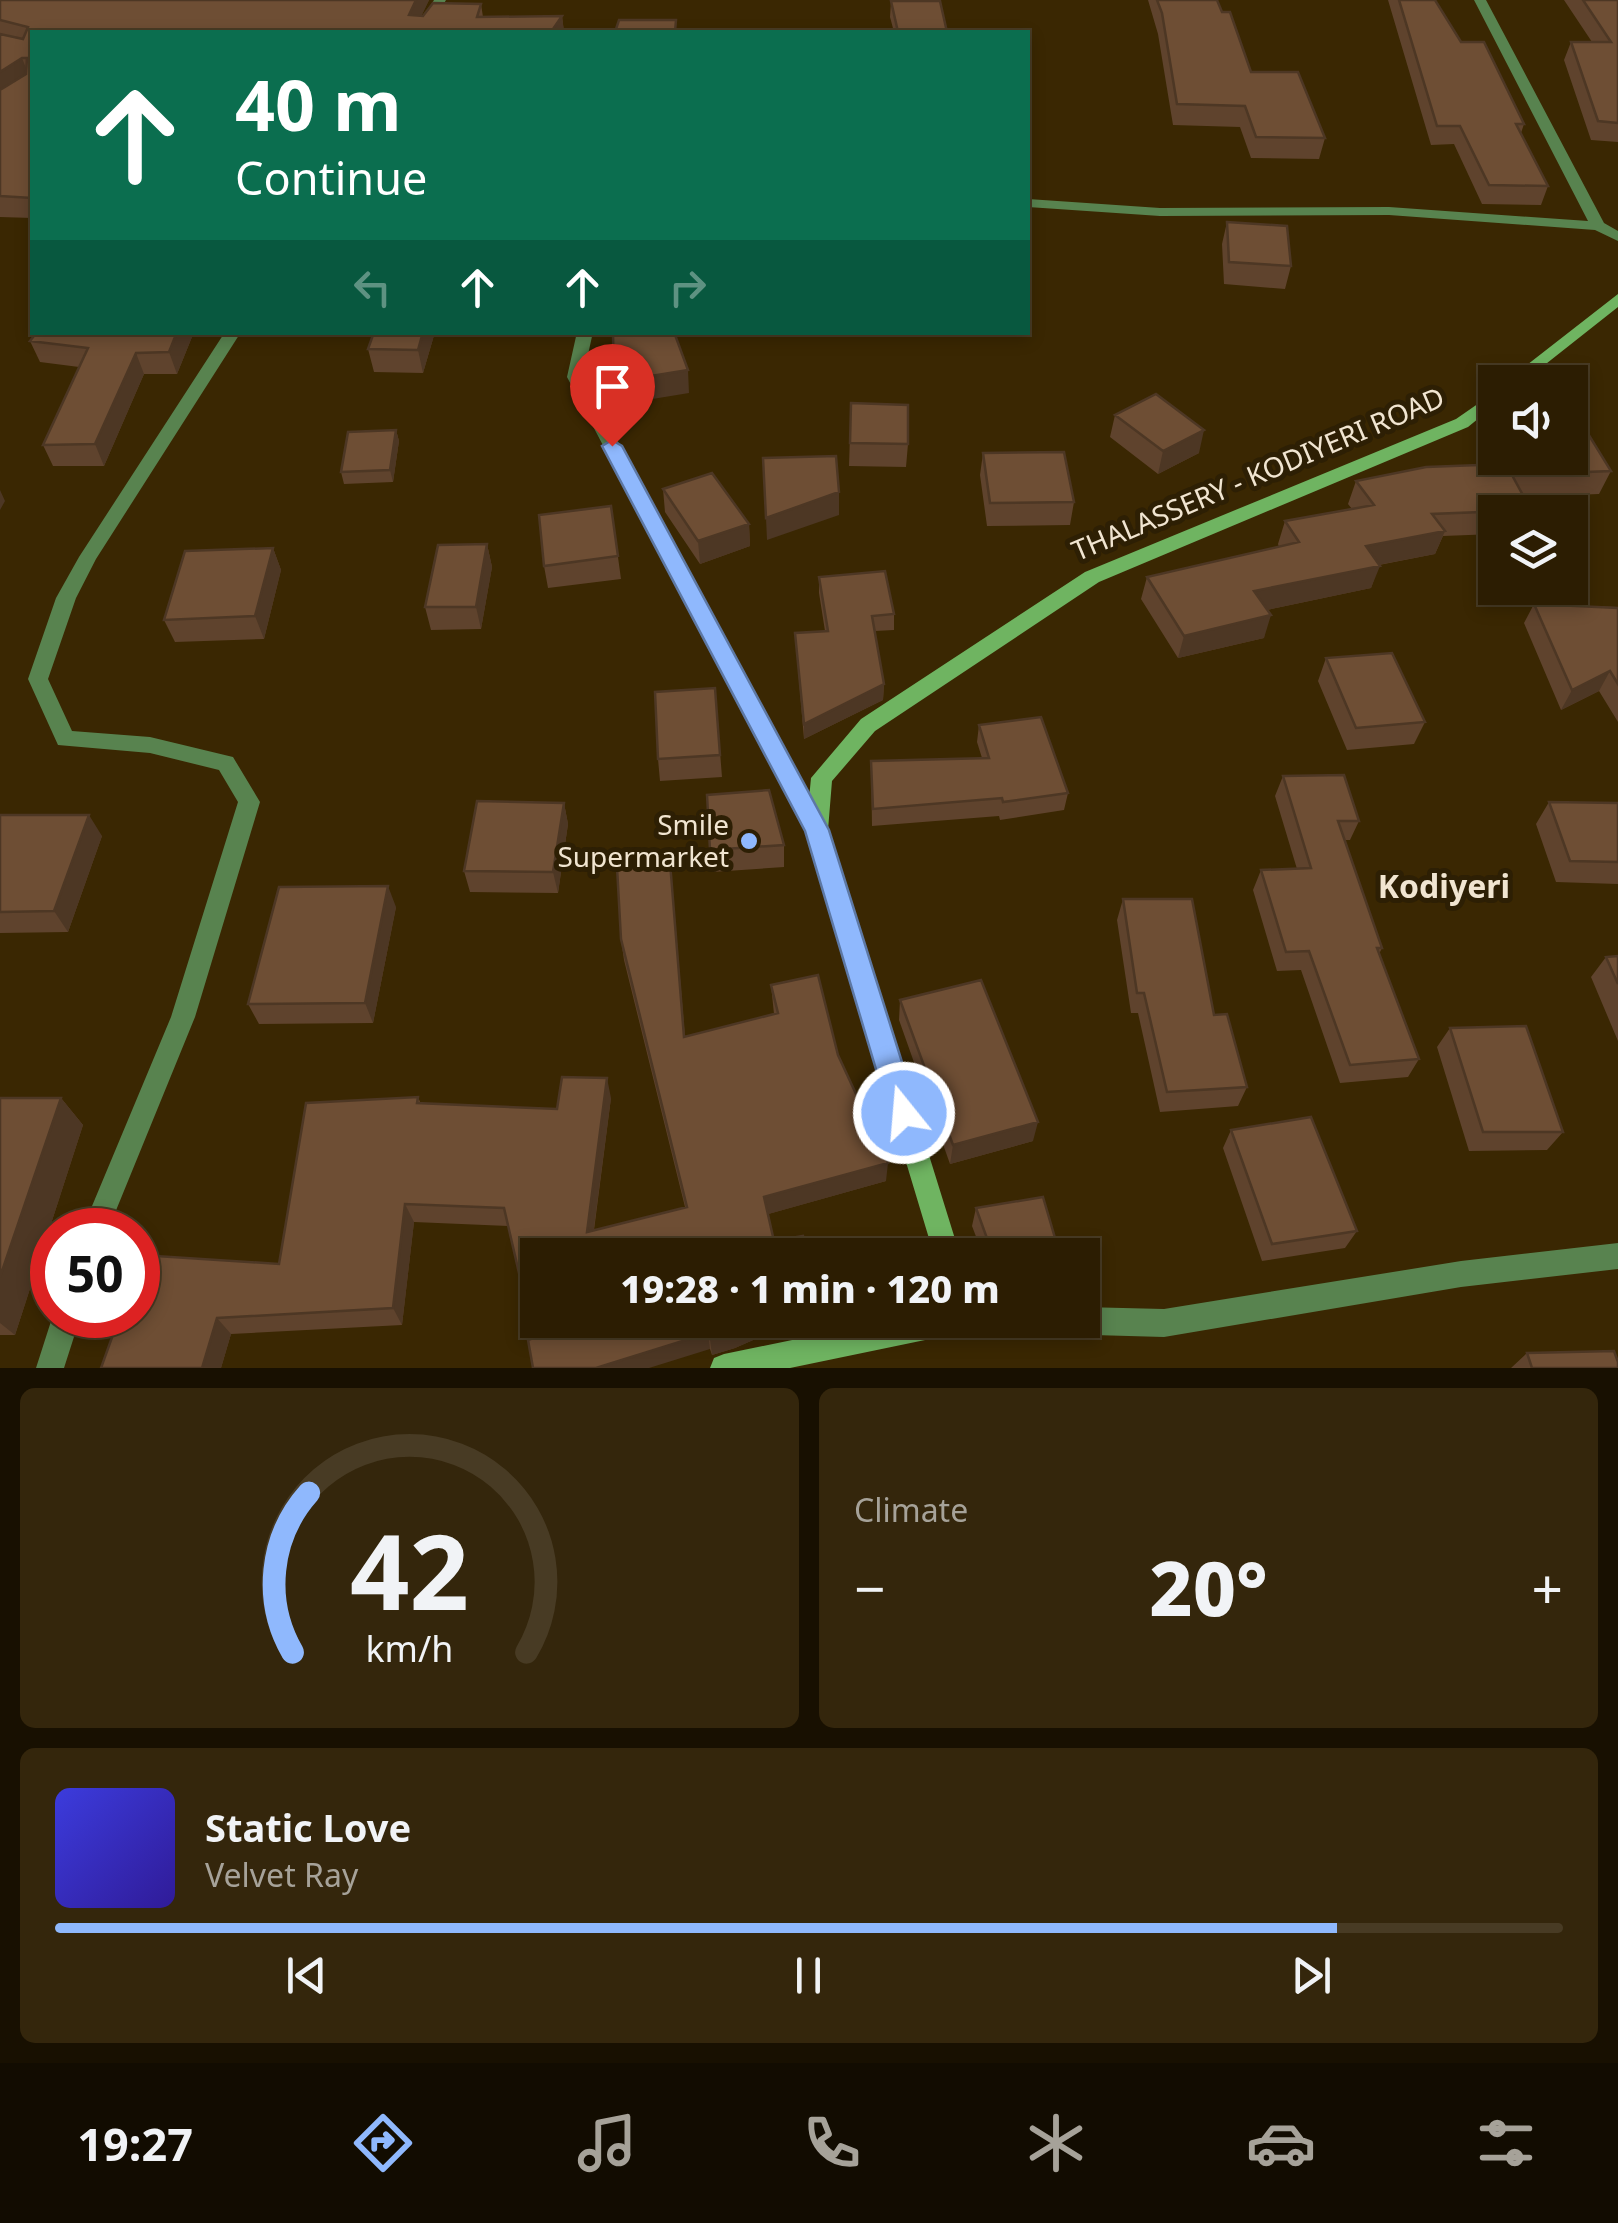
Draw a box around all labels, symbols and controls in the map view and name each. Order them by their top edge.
text: 40 m [235,56,402,152]
icon: ahead [70,70,200,200]
text: Continue [235,147,427,208]
icon: left [345,260,400,315]
icon: ahead [450,260,505,315]
icon: ahead [555,260,610,315]
icon: right [660,260,715,315]
pin [570,344,655,447]
icon: arrive [585,359,640,414]
map controls [1478,365,1588,605]
button: sound [1478,365,1588,475]
street label: THALASSERY - KODIYERI ROAD [1066,377,1450,569]
button: layers [1478,495,1588,605]
place label: Smile Supermarket [557,805,729,875]
marker: Smile Supermarket [738,830,760,852]
district label: Kodiyeri [1378,864,1510,907]
position arrow [852,1061,956,1165]
speed limit sign: 50 [30,1208,160,1338]
text: 19:28 · 1 min · 120 m [620,1262,1000,1314]
text: Climate [854,1488,968,1531]
text: 42 [350,1499,469,1640]
text: 20° [1149,1536,1268,1638]
text: − [854,1550,885,1625]
text: + [1532,1550,1563,1625]
text: km/h [366,1624,453,1672]
text: Static Love [205,1801,411,1853]
text: Velvet Ray [205,1853,358,1896]
icon: previous [279,1948,334,2003]
icon: pause [781,1948,836,2003]
icon: next [1284,1948,1339,2003]
icon: directions [348,2108,418,2178]
icon: music [572,2108,642,2178]
icon: phone [797,2108,867,2178]
icon: climate [1021,2108,1091,2178]
icon: car [1246,2108,1316,2178]
icon: filters [1471,2108,1541,2178]
text: 19:27 [77,2113,193,2174]

